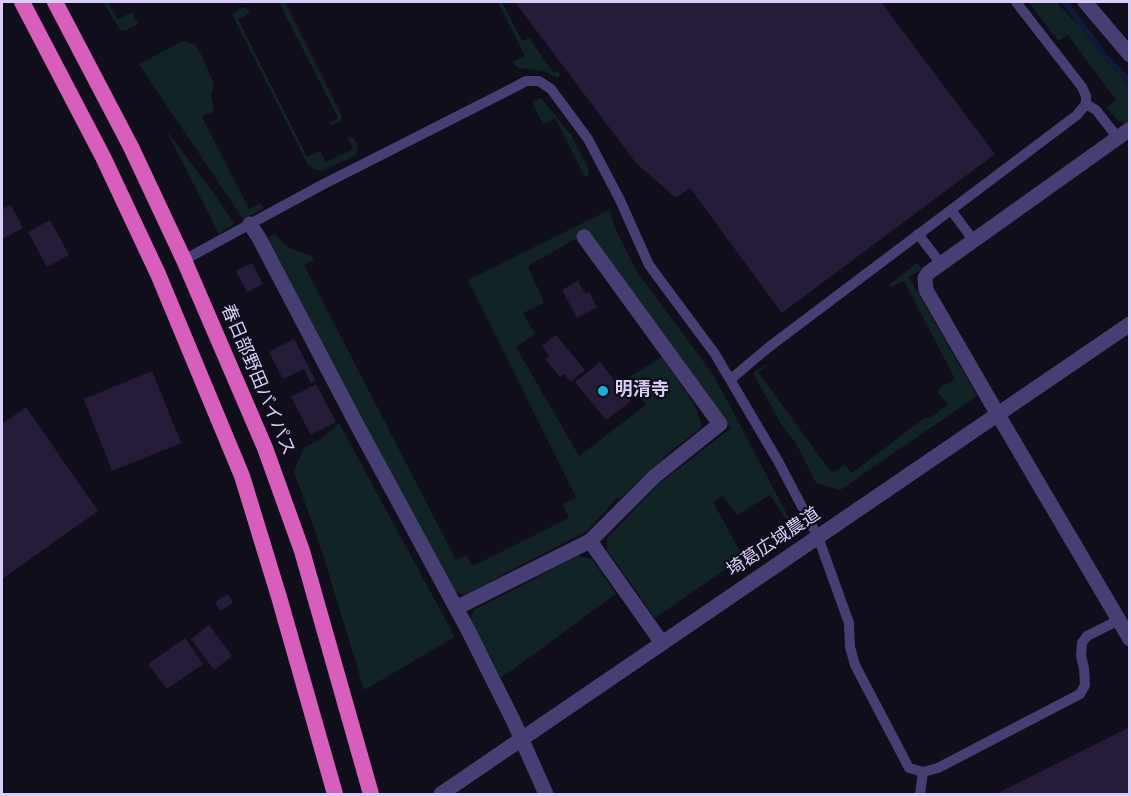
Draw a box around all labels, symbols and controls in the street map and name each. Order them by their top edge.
street label: 春日部野田バイパス [215,301,299,459]
place label: 明清寺 [615,380,669,402]
marker: 明清寺 [596,384,610,398]
street label: 埼葛広域農道 [723,504,825,582]

